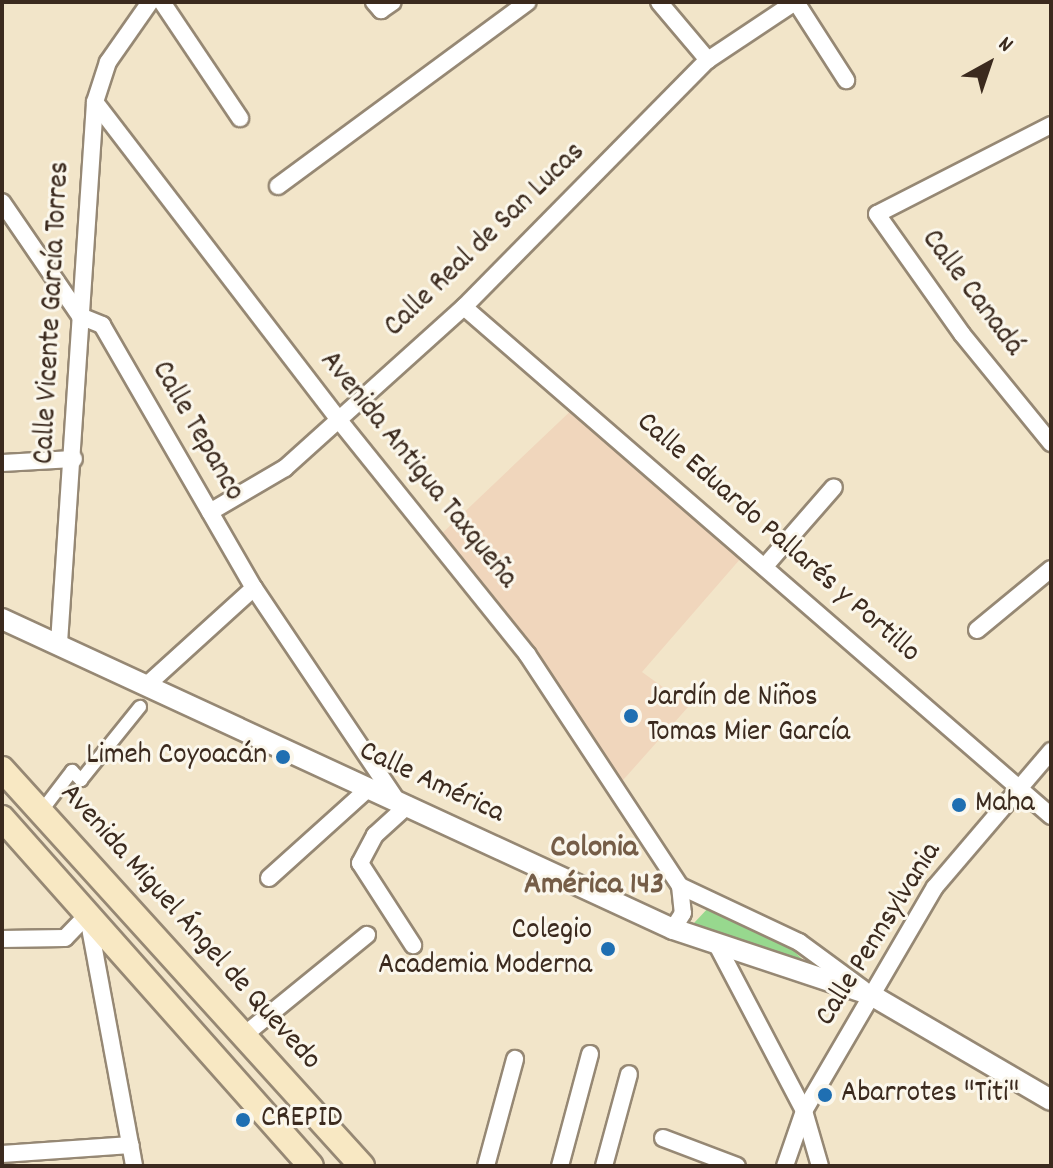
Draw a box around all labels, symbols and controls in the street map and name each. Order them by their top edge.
north arrow [949,24,1029,104]
text: N [991,30,1019,61]
street label: Calle Real de San Lucas [378,136,594,346]
street label: Calle Vicente García Torres [28,161,80,465]
street label: Calle Canadá [912,224,1030,364]
street label: Avenida Antigua Taxqueña [310,345,524,597]
street label: Calle Tepanco [142,356,250,508]
street label: Calle Eduardo Pallarés y Portillo [628,406,926,672]
place label: Jardín de Niños Tomas Mier García [647,681,850,752]
marker: Jardín de Niños Tomas Mier García [622,707,640,725]
street label: Calle América [353,735,509,833]
place label: Limeh Coyoacán [86,739,267,775]
marker: Limeh Coyoacán [274,748,292,766]
street label: Avenida Miguel Ángel de Quevedo [51,777,327,1079]
place label: Maha [975,787,1034,823]
marker: Maha [950,796,968,814]
district label: Colonia América 143 [524,831,664,906]
street label: Calle Pennsylvania [809,837,951,1033]
place label: Colegio Academia Moderna [378,914,592,984]
marker: Colegio Academia Moderna [599,940,617,958]
place label: Abarrotes "Titi" [841,1077,1019,1113]
marker: Abarrotes "Titi" [816,1086,834,1104]
place label: CREPID [261,1102,342,1138]
marker: CREPID [232,1109,254,1131]

